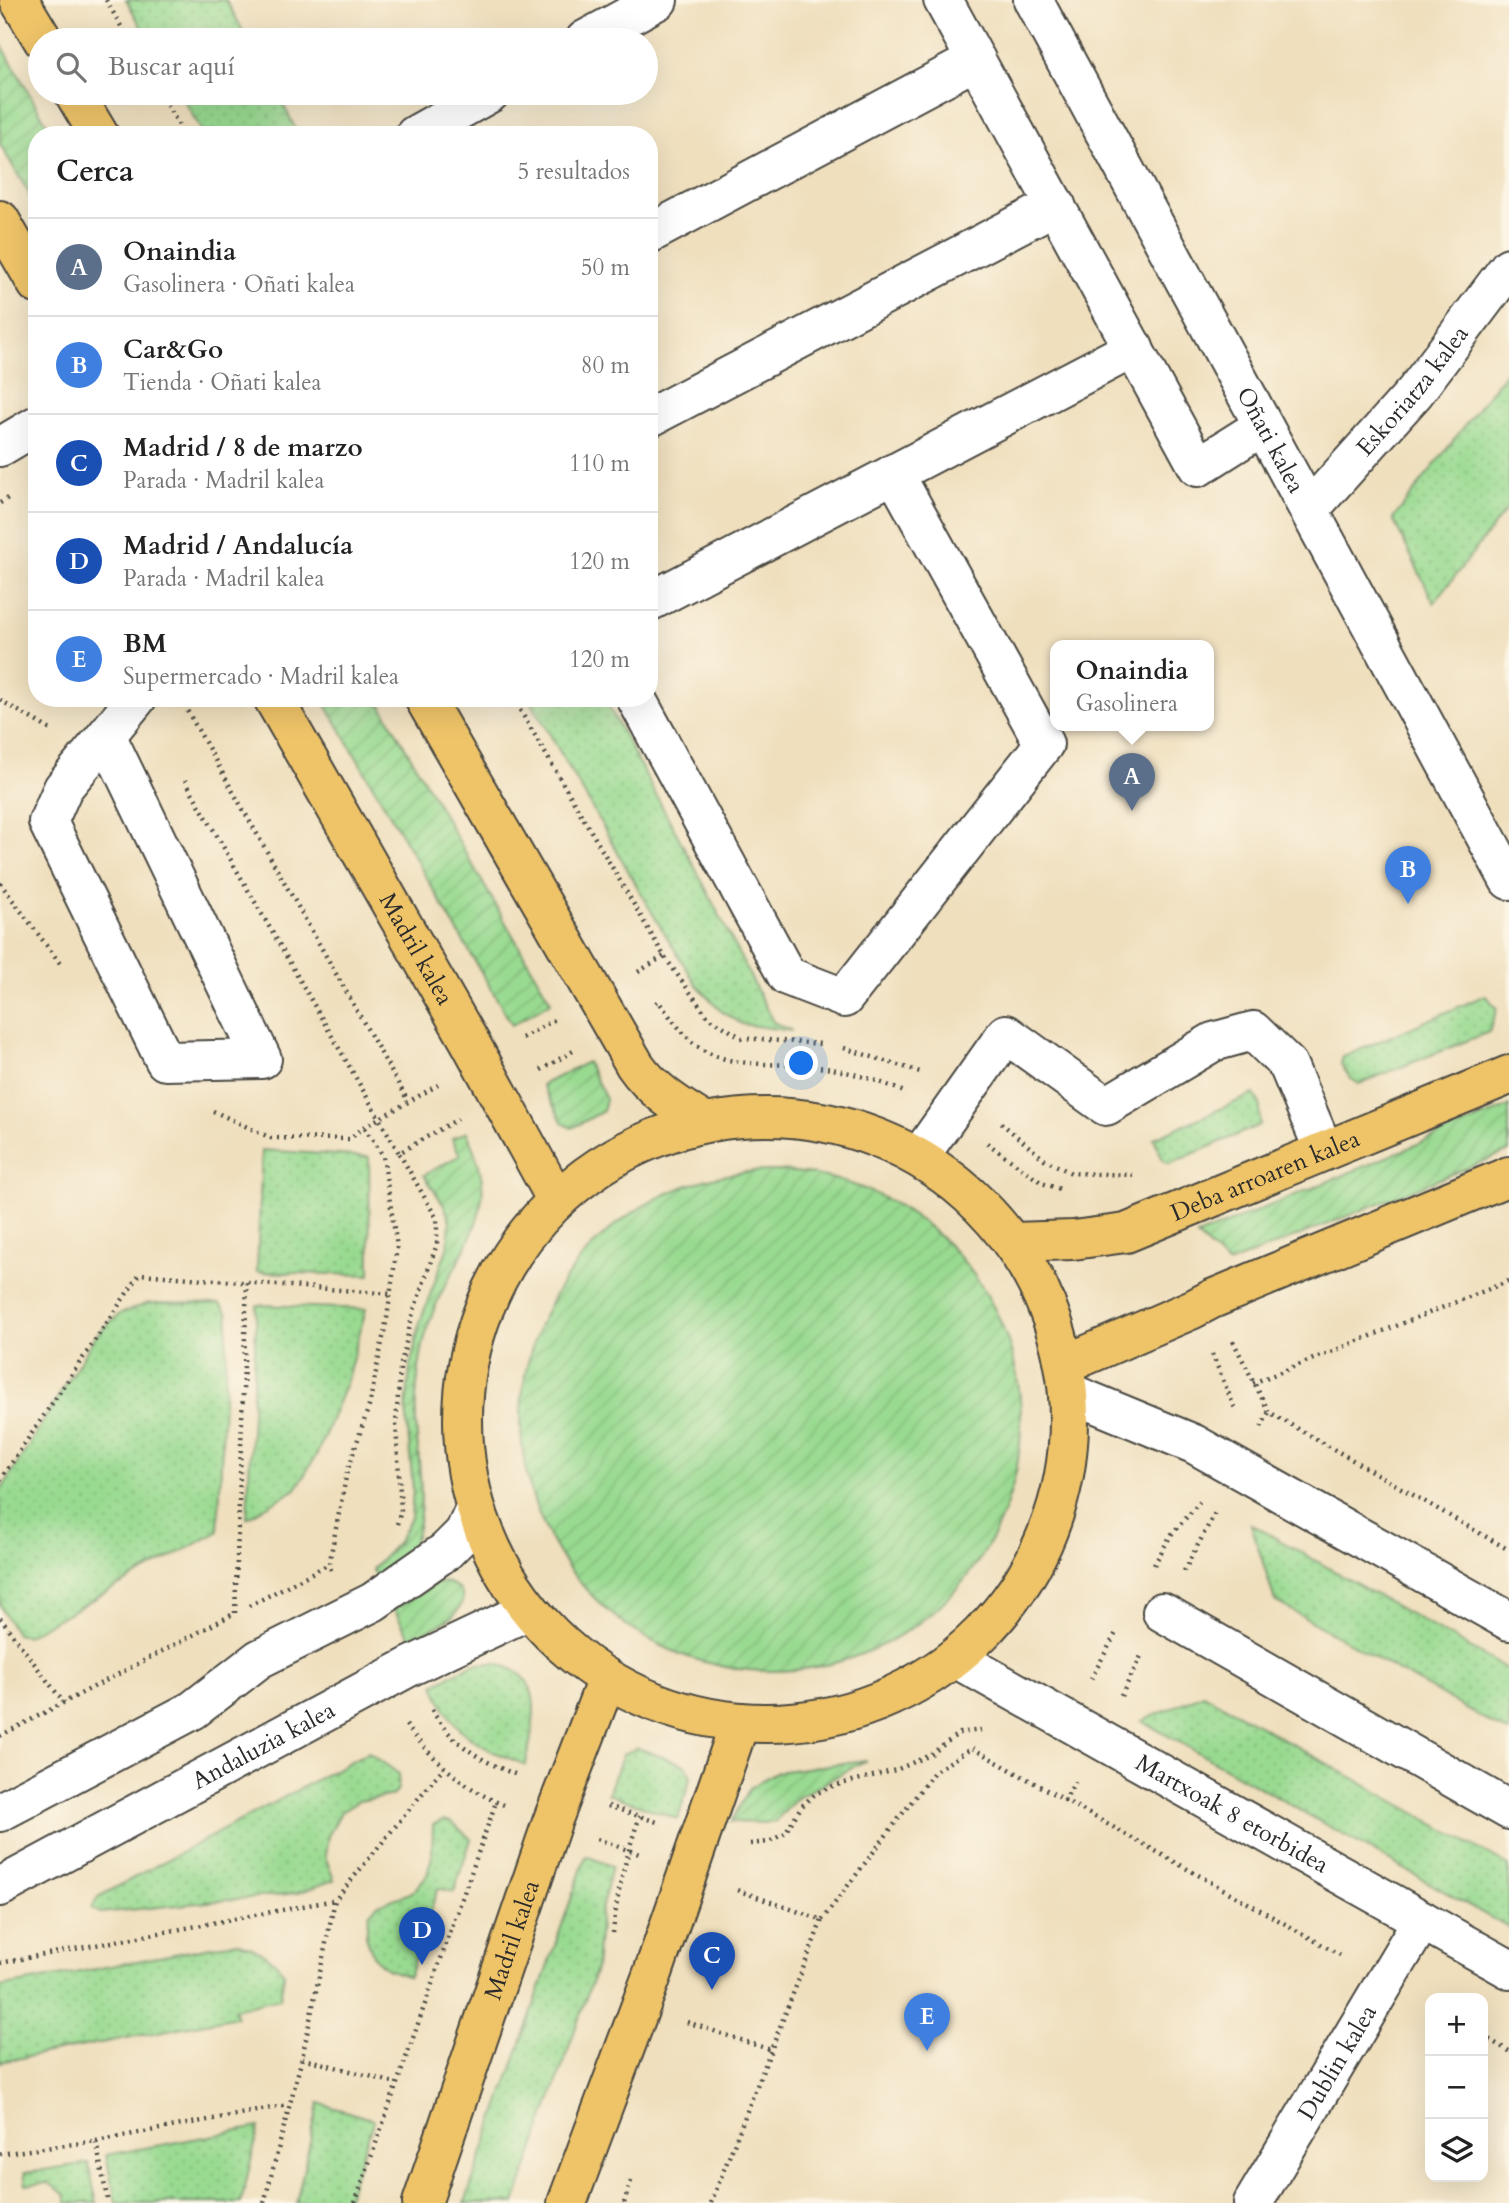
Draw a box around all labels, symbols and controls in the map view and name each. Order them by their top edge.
search box [28,28,658,105]
icon: search [52,48,90,86]
text: Buscar aquí [108,49,235,84]
text: Cerca [56,151,134,192]
text: 5 resultados [517,156,630,187]
text: Onaindia [123,234,236,269]
text: A [70,252,88,283]
text: 50 m [581,252,630,283]
text: Gasolinera · Oñati kalea [123,269,355,300]
street label: Eskoriatza kalea [1349,318,1477,463]
text: Car&Go [123,332,223,367]
text: B [71,350,87,381]
text: 80 m [581,350,630,381]
text: Tienda · Oñati kalea [123,367,322,398]
street label: Oñati kalea [1228,381,1313,500]
text: Madrid / 8 de marzo [123,430,363,465]
text: C [70,448,88,479]
text: 110 m [569,448,630,479]
text: Parada · Madril kalea [123,465,324,496]
text: Madrid / Andalucía [123,528,353,563]
text: D [69,546,89,577]
text: 120 m [569,546,630,577]
text: Parada · Madril kalea [123,563,324,594]
text: BM [123,626,167,661]
popup [1050,640,1214,731]
text: E [72,644,86,675]
text: 120 m [569,644,630,675]
text: Onaindia [1075,653,1189,688]
text: Supermercado · Madril kalea [123,661,399,692]
text: Gasolinera [1075,688,1178,719]
pin: A [1109,753,1155,811]
pin: B [1385,846,1431,904]
street label: Madril kalea [371,887,462,1012]
your location [784,1046,818,1080]
street label: Deba arroaren kalea [1166,1122,1365,1230]
street label: Andaluzia kalea [186,1694,342,1798]
street label: Martxoak 8 etorbidea [1130,1747,1335,1882]
street label: Madril kalea [477,1875,548,2004]
pin: D [399,1907,445,1965]
pin: C [689,1932,735,1990]
pin: E [904,1993,950,2051]
map controls [1425,1993,1488,2182]
button: + [1425,1993,1488,2056]
street label: Dublin kalea [1290,1998,1385,2126]
button: − [1425,2056,1488,2119]
button: layers [1425,2119,1488,2182]

